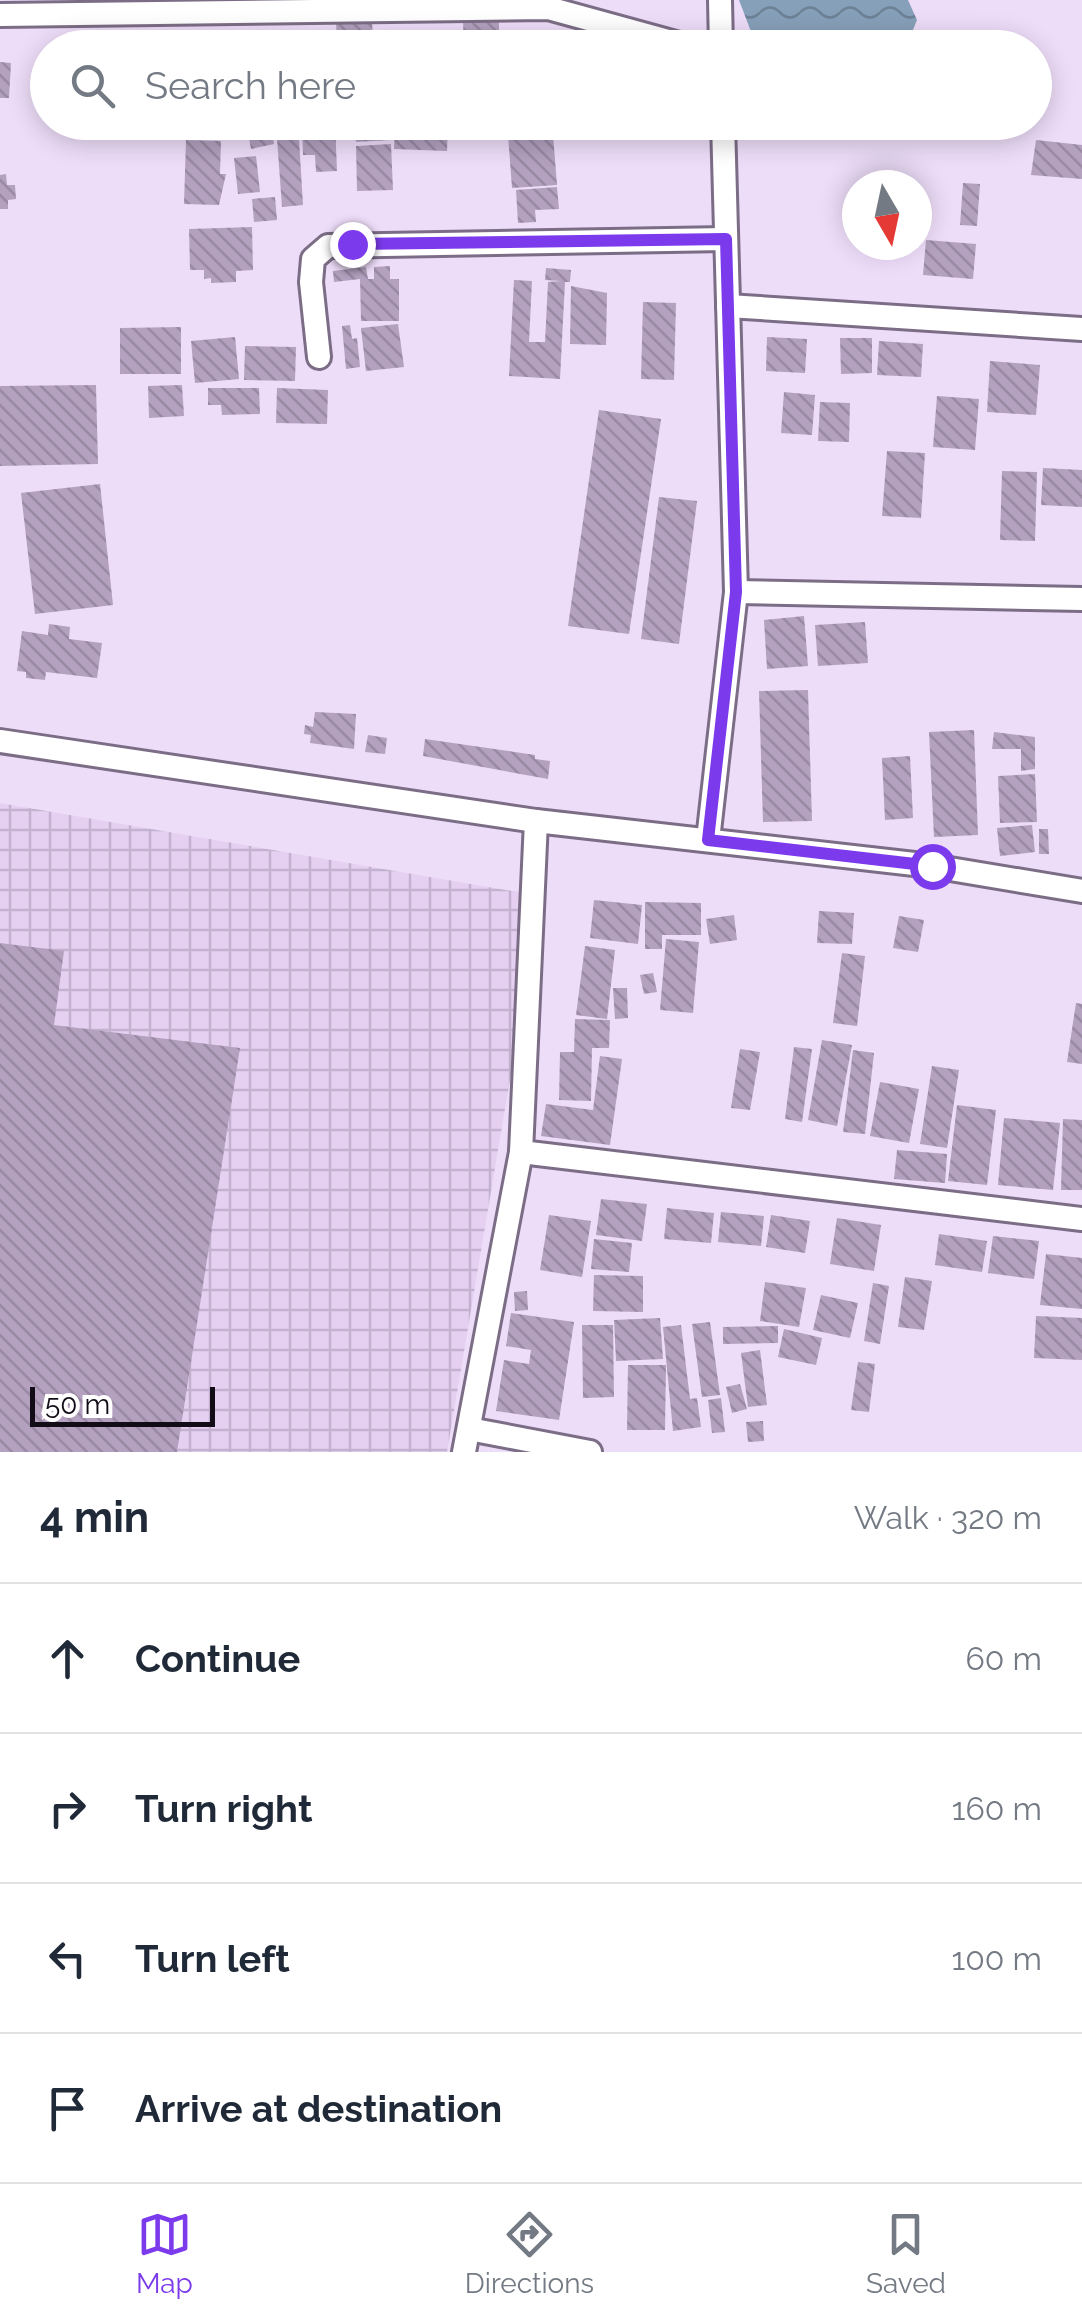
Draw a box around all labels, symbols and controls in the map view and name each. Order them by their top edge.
search box [30,30,1052,140]
icon: search [65,58,120,113]
text: Search here [145,63,356,108]
north arrow [842,170,932,260]
route end [330,222,376,268]
route start [910,844,956,890]
scale bar [30,1382,215,1426]
text: 50 m [45,1388,110,1421]
text: 4 min [40,1493,149,1542]
text: Walk · 320 m [854,1499,1042,1536]
icon: ahead [40,1631,95,1686]
text: Continue [135,1636,300,1681]
text: 60 m [966,1640,1042,1677]
icon: right [40,1781,95,1836]
text: Turn right [135,1786,312,1831]
text: 160 m [952,1790,1042,1827]
icon: left [40,1931,95,1986]
text: Turn left [135,1936,290,1981]
text: 100 m [952,1940,1042,1977]
icon: arrive [40,2081,95,2136]
text: Arrive at destination [135,2086,502,2131]
tab: Map [136,2207,193,2300]
tab: Directions [465,2207,594,2300]
tab: Saved [866,2207,946,2300]

